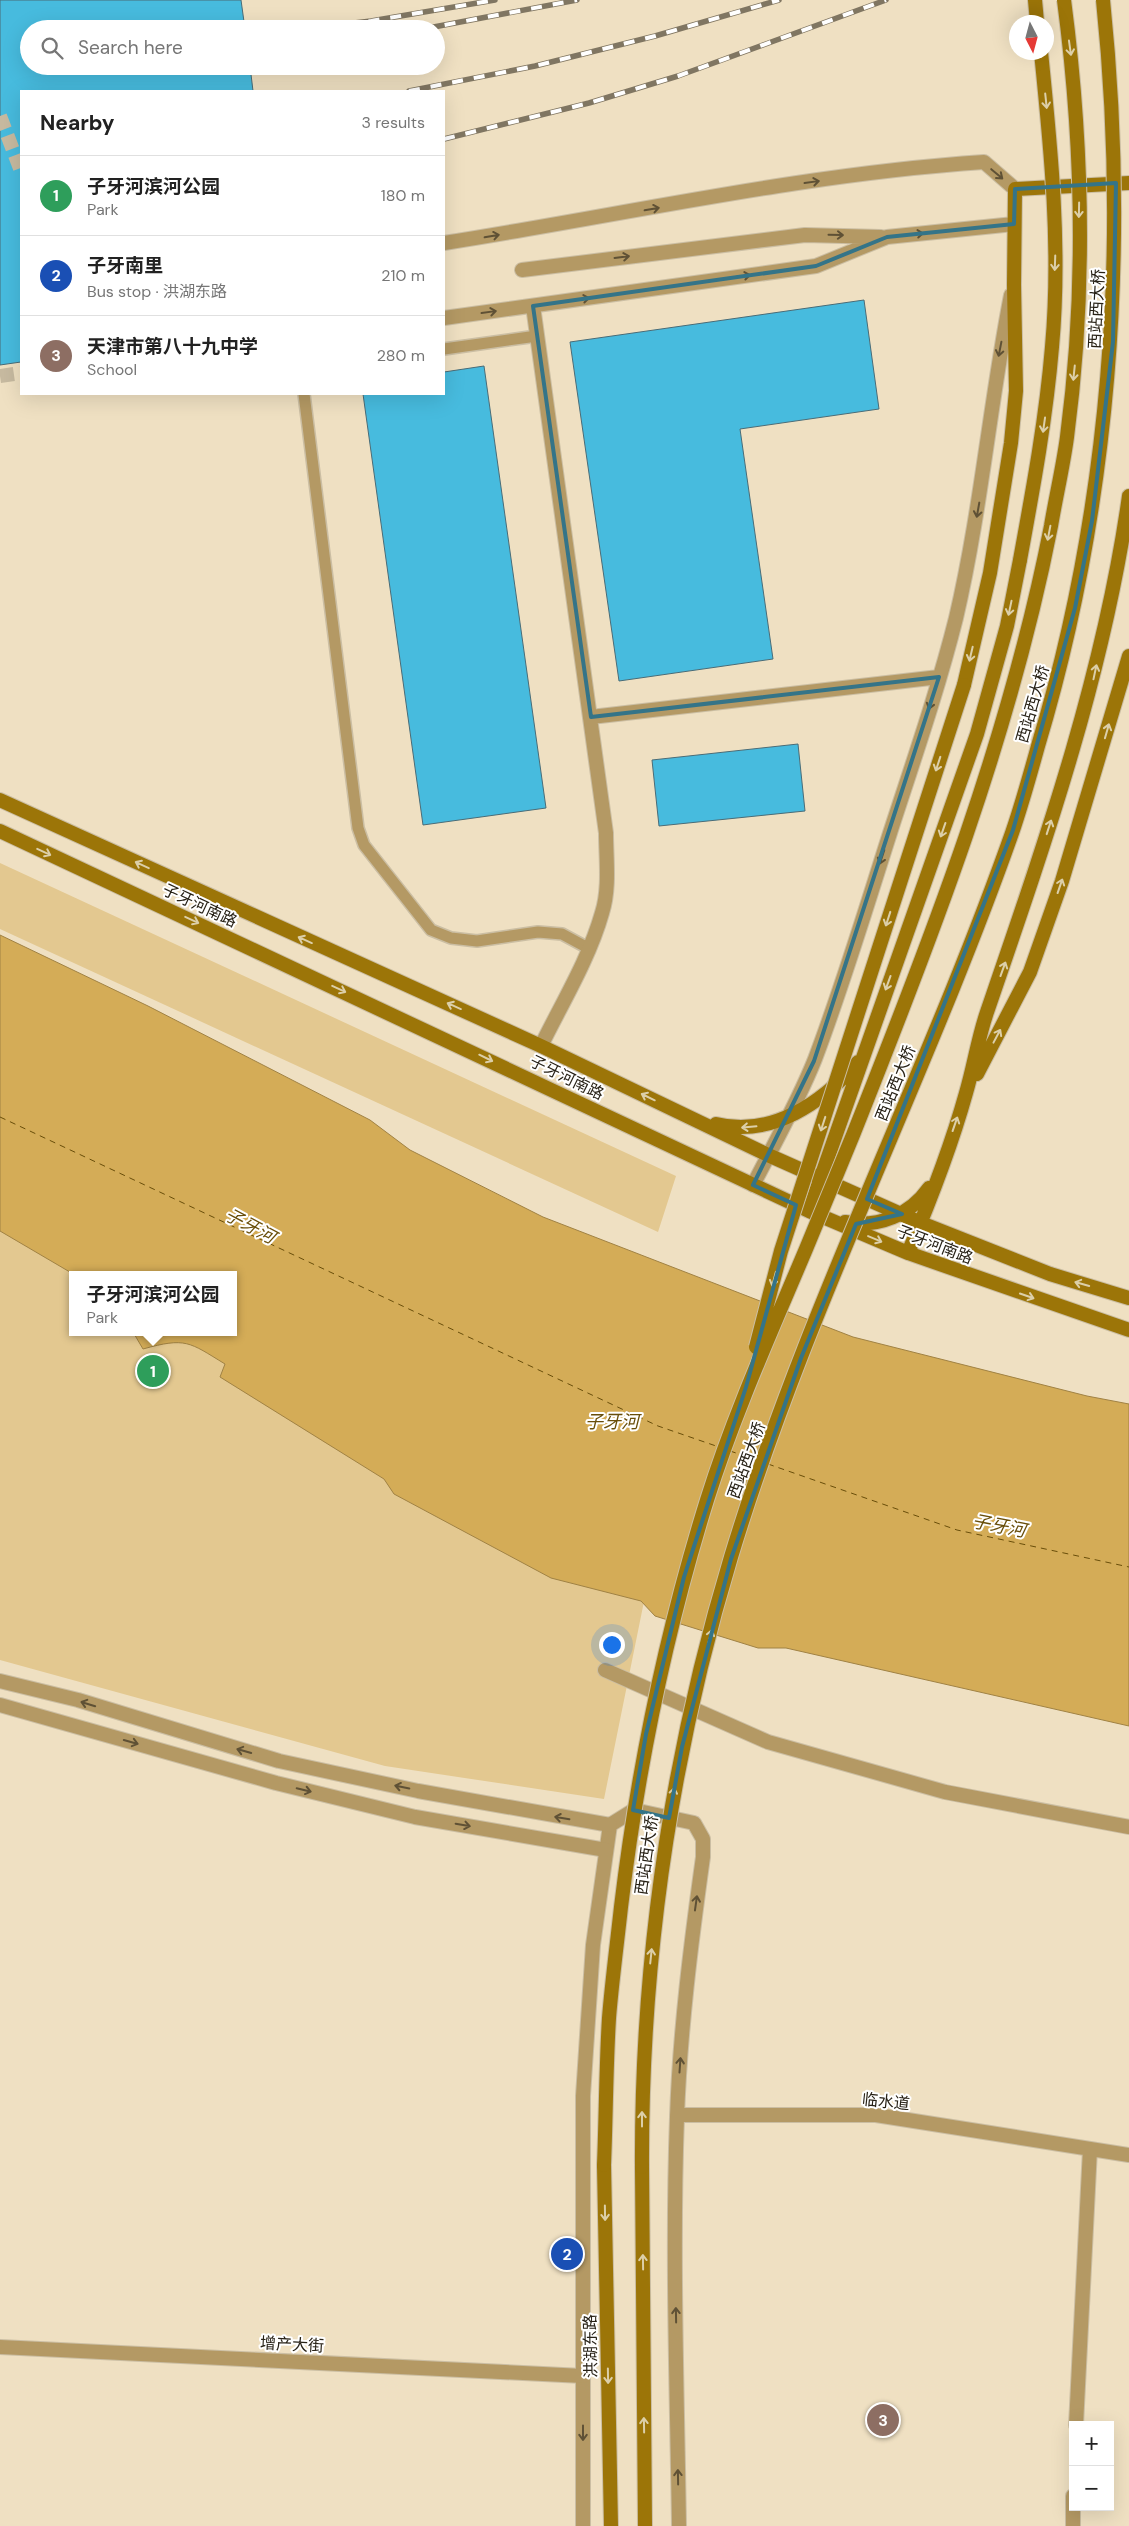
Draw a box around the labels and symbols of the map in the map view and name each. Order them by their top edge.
north arrow [1009,15,1054,60]
one-way arrow [1065,40,1075,56]
one-way arrow [1041,93,1051,109]
one-way arrow [990,168,1003,179]
one-way arrow [804,177,820,187]
one-way arrow [1074,202,1084,218]
one-way arrow [644,203,660,213]
one-way arrow [908,229,924,239]
one-way arrow [483,230,499,240]
one-way arrow [828,231,844,240]
one-way arrow [614,252,630,262]
one-way arrow [1050,255,1059,271]
street label: 西站西大桥 [1084,269,1109,350]
one-way arrow [734,271,750,281]
one-way arrow [573,294,589,304]
one-way arrow [480,307,496,317]
one-way arrow [995,341,1005,357]
one-way arrow [1069,364,1079,380]
one-way arrow [1039,417,1049,433]
one-way arrow [972,502,982,518]
one-way arrow [1044,525,1054,541]
one-way arrow [1005,599,1014,615]
one-way arrow [966,645,975,661]
street label: 西站西大桥 [1011,663,1054,745]
one-way arrow [1091,664,1101,680]
one-way arrow [926,694,936,710]
one-way arrow [1102,723,1112,739]
one-way arrow [933,756,942,772]
one-way arrow [1044,820,1054,836]
one-way arrow [938,822,947,837]
one-way arrow [36,848,51,857]
one-way arrow [877,849,886,864]
one-way arrow [135,860,150,869]
street label: 子牙河南路 [159,879,240,932]
one-way arrow [1056,879,1065,895]
one-way arrow [882,911,892,927]
one-way arrow [184,916,199,926]
one-way arrow [298,934,313,944]
one-way arrow [999,962,1008,977]
one-way arrow [883,975,892,990]
one-way arrow [331,985,346,994]
one-way arrow [447,1001,462,1011]
one-way arrow [992,1028,1002,1043]
street label: 西站西大桥 [871,1042,920,1124]
street label: 子牙河南路 [526,1050,607,1104]
one-way arrow [478,1054,493,1063]
one-way arrow [641,1092,656,1102]
one-way arrow [818,1116,828,1132]
one-way arrow [951,1117,960,1132]
one-way arrow [741,1122,757,1132]
water label: 子牙河 [221,1203,282,1251]
street label: 子牙河南路 [894,1220,976,1269]
one-way arrow [867,1234,882,1244]
one-way arrow [768,1270,778,1286]
one-way arrow [1075,1278,1091,1288]
one-way arrow [1019,1292,1034,1301]
pin: 1 [137,1352,169,1390]
water label: 子牙河 [585,1410,642,1434]
street label: 西站西大桥 [723,1419,770,1501]
water label: 子牙河 [970,1509,1031,1544]
one-way arrow [705,1630,715,1646]
your location [599,1632,625,1658]
one-way arrow [81,1698,97,1708]
one-way arrow [123,1738,139,1748]
one-way arrow [236,1745,252,1755]
one-way arrow [395,1782,411,1791]
one-way arrow [296,1786,312,1795]
one-way arrow [668,1788,678,1804]
one-way arrow [554,1812,570,1822]
street label: 西站西大桥 [631,1814,662,1896]
one-way arrow [455,1821,471,1831]
one-way arrow [691,1896,701,1912]
one-way arrow [646,1949,656,1965]
one-way arrow [676,2057,685,2073]
street label: 临水道 [861,2089,911,2114]
one-way arrow [637,2111,647,2127]
one-way arrow [600,2205,610,2221]
pin: 2 [551,2235,583,2273]
one-way arrow [638,2255,648,2271]
one-way arrow [671,2307,680,2323]
street label: 洪湖东路 [579,2314,602,2378]
street label: 增产大街 [259,2332,324,2357]
one-way arrow [603,2368,613,2384]
pin: 3 [867,2401,899,2439]
one-way arrow [639,2417,649,2434]
one-way arrow [578,2425,588,2441]
one-way arrow [673,2470,683,2486]

